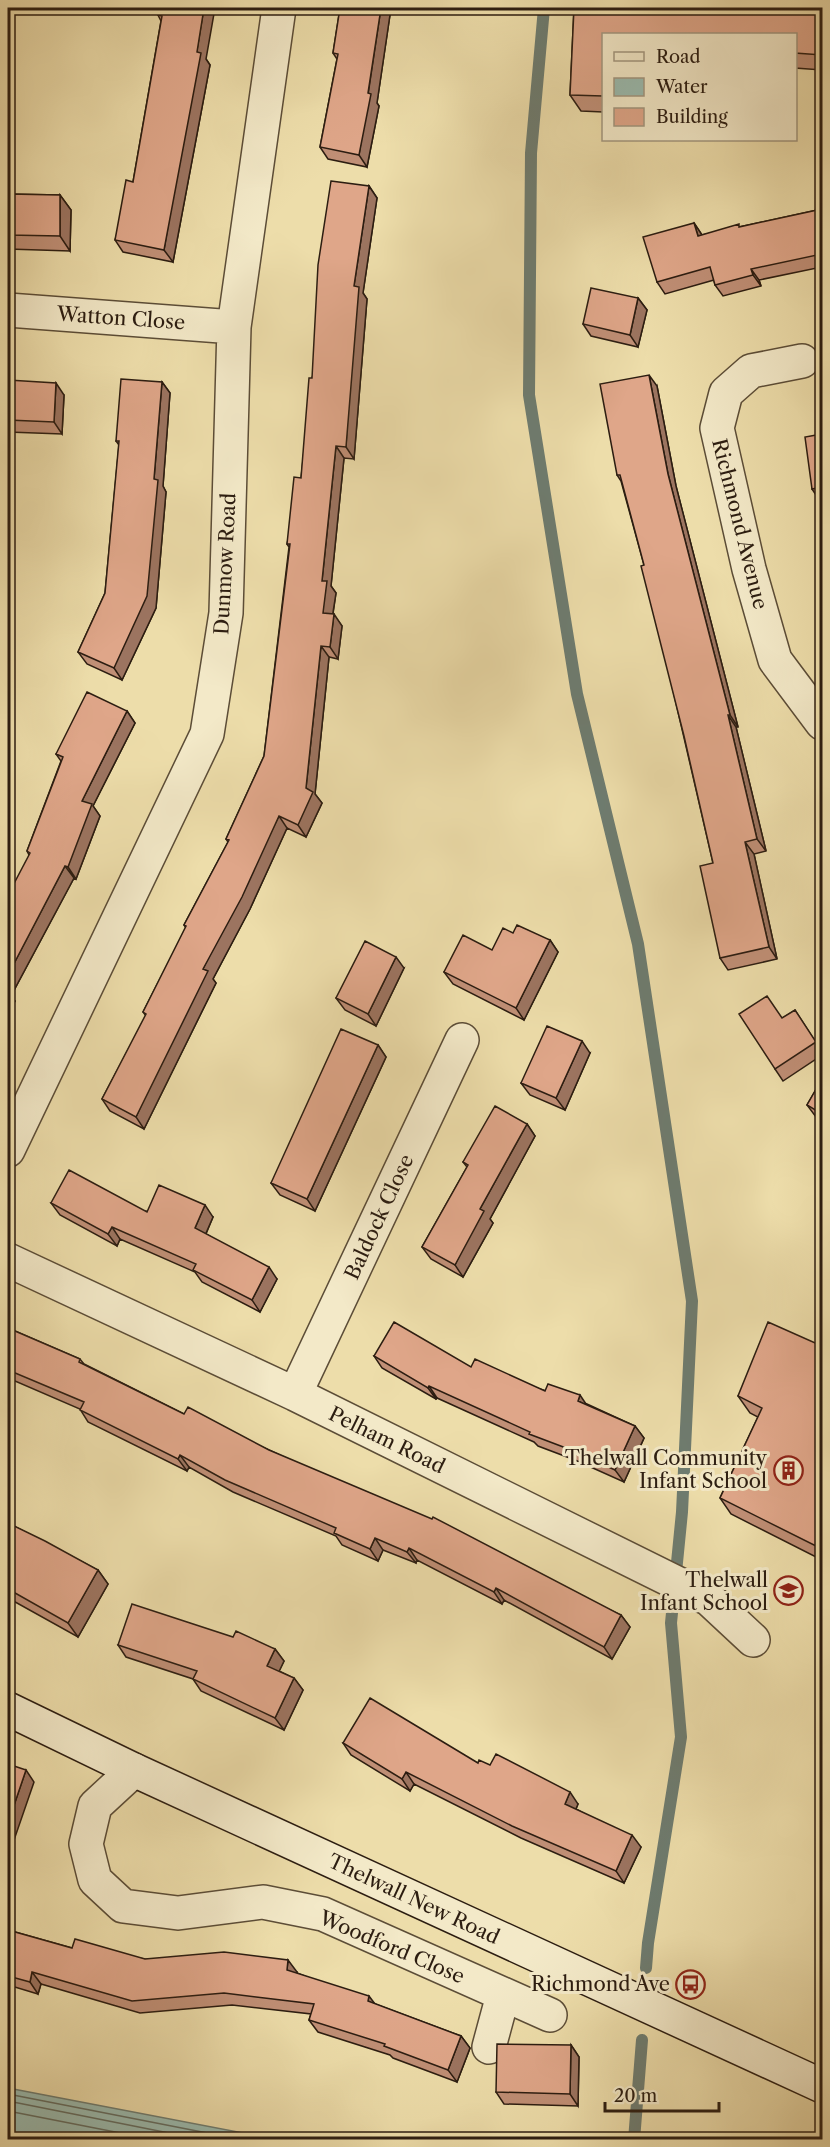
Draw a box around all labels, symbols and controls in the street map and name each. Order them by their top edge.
legend [602,33,797,141]
text: Road [656,46,701,68]
text: Water [655,76,708,98]
text: Building [656,106,728,128]
street label: Watton Close [55,301,186,334]
street label: Richmond Avenue [707,436,773,612]
street label: Dunmow Road [209,492,241,636]
street label: Baldock Close [340,1151,418,1283]
street label: Pelham Road [325,1402,449,1478]
place label: Thelwall Community Infant School [565,1446,768,1493]
building icon: Thelwall Community Infant School [772,1454,804,1486]
place label: Thelwall Infant School [640,1568,768,1615]
school or university icon: Thelwall Infant School [773,1575,805,1607]
street label: Thelwall New Road [325,1849,503,1949]
street label: Woodford Close [315,1905,468,1988]
bus stop icon: Richmond Ave [675,1968,707,2000]
place label: Richmond Ave [531,1972,670,1996]
scale bar [605,2075,719,2113]
text: 20 m [614,2085,658,2107]

